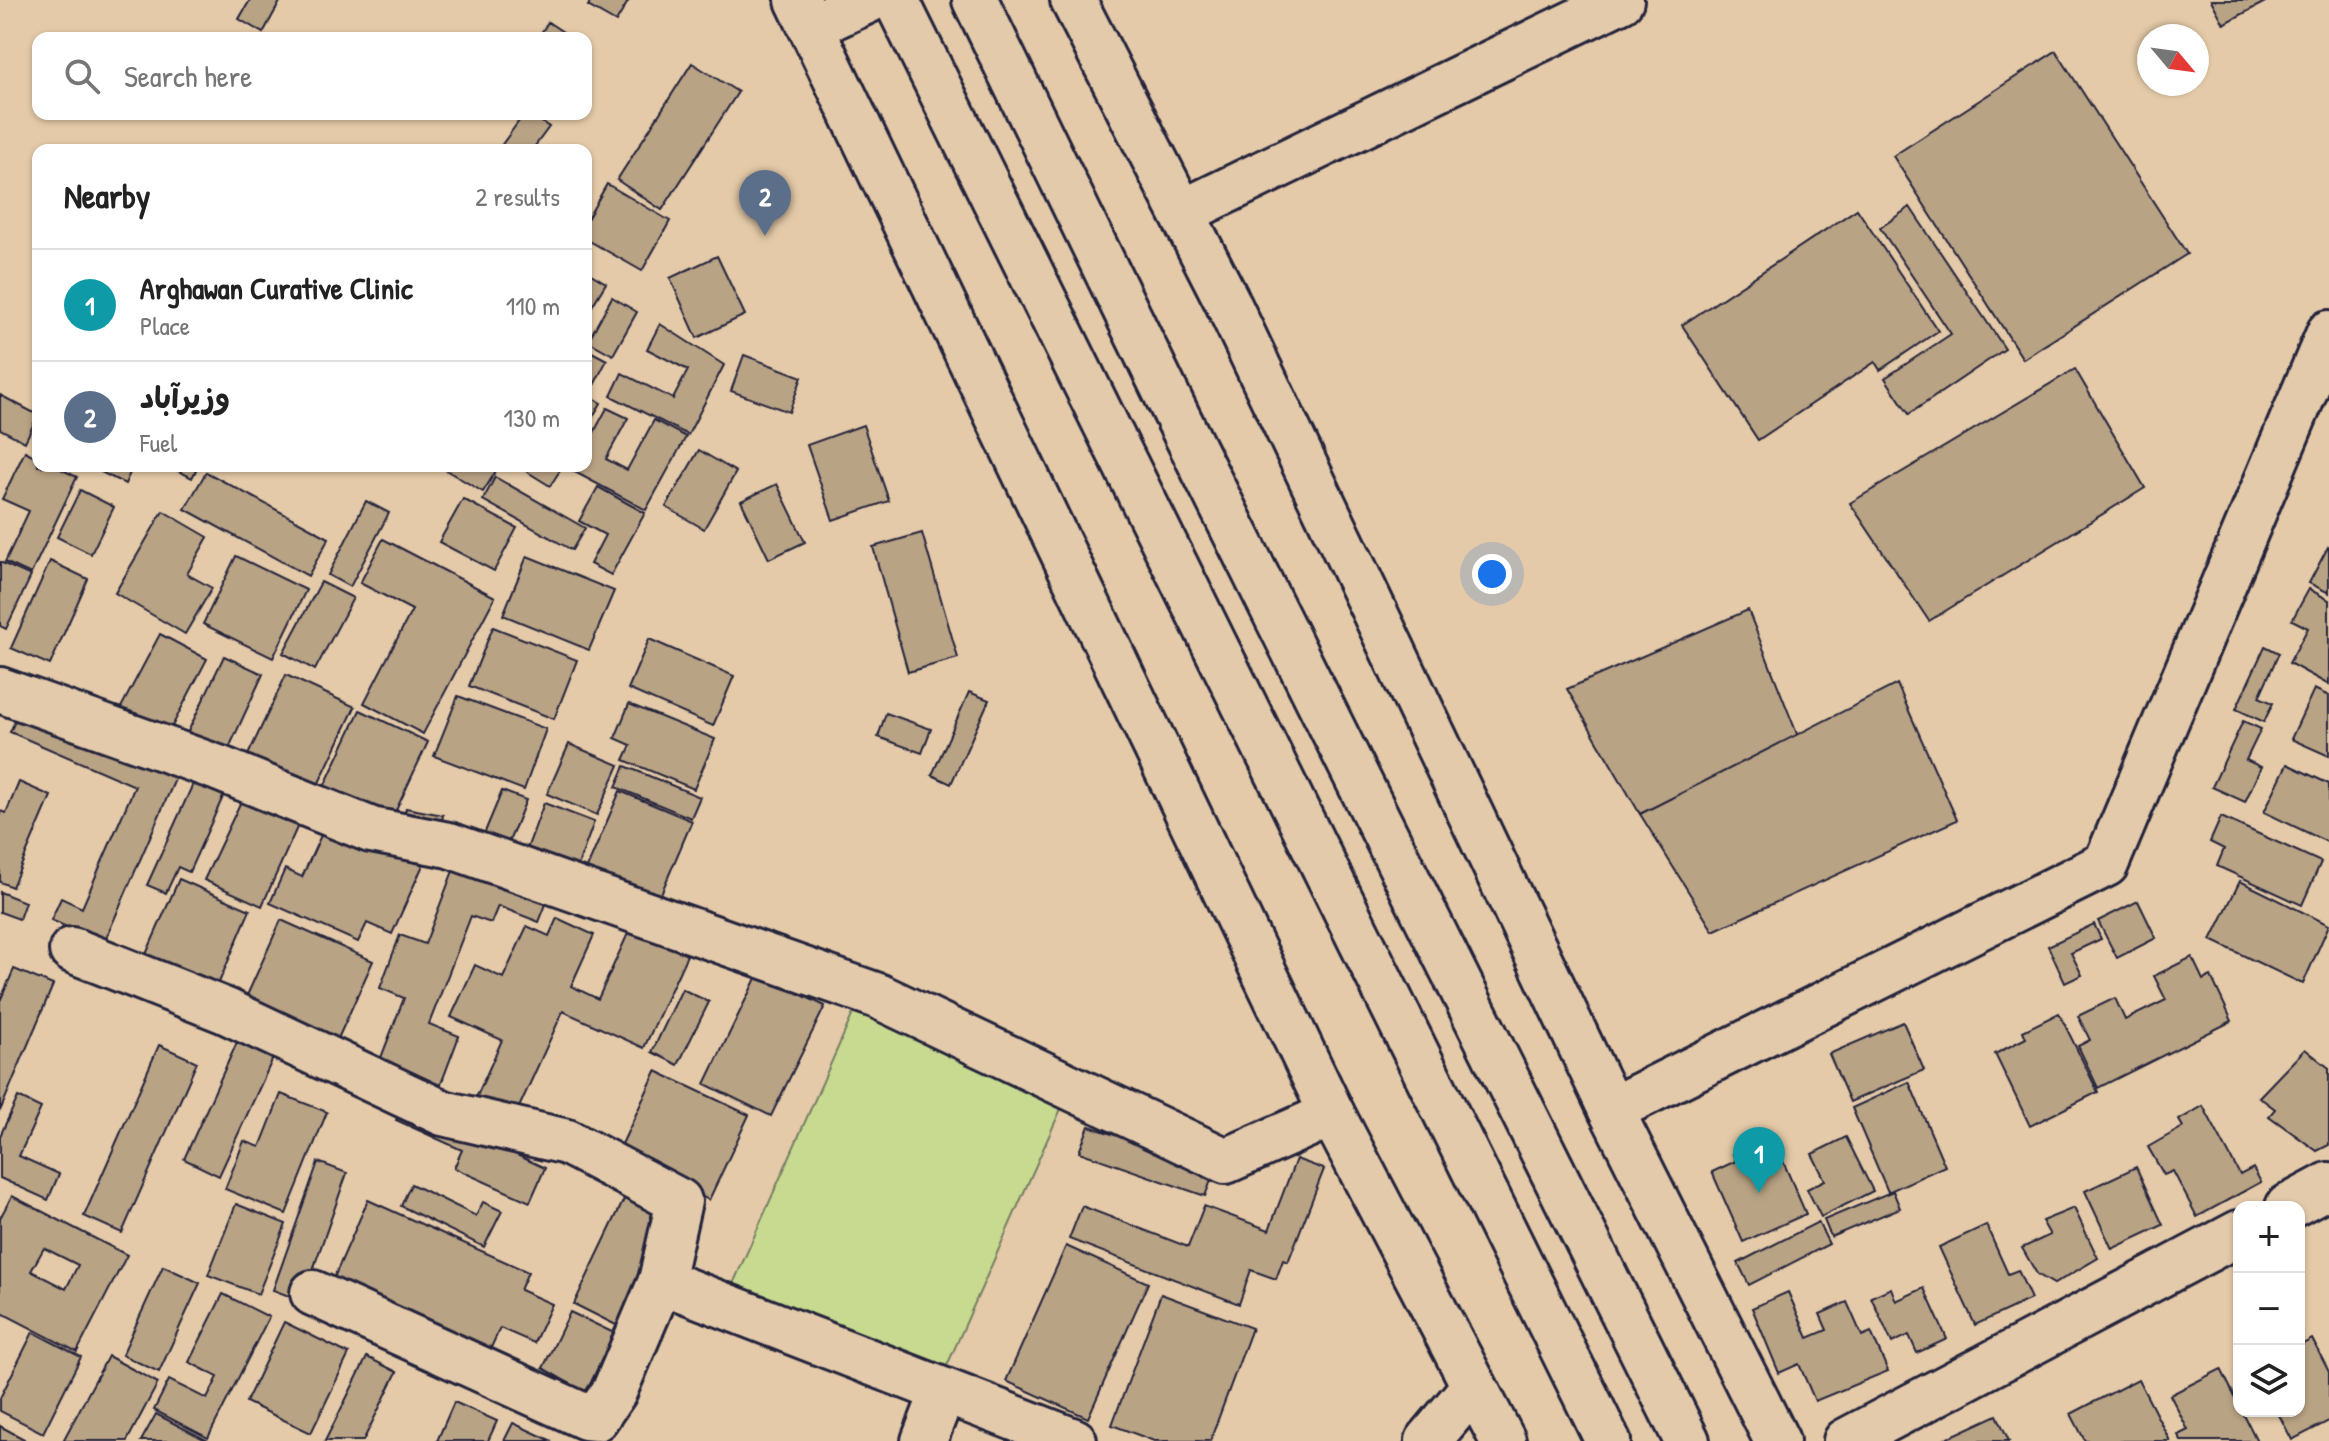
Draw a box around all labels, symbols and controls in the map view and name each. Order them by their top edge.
north arrow [2137,24,2209,96]
search box [32,32,592,120]
icon: search [60,54,104,98]
text: Search here [124,56,252,96]
pin: 2 [739,170,791,236]
text: Nearby [64,173,150,219]
text: 2 results [475,179,560,214]
text: Arghawan Curative Clinic [140,268,413,308]
text: 1 [85,288,95,323]
text: 110 m [506,288,560,323]
text: Place [140,308,190,343]
text: وزیرآباد [140,377,230,417]
text: 2 [84,400,96,435]
text: 130 m [504,400,560,435]
text: Fuel [140,425,177,460]
your location [1472,554,1512,594]
pin: 1 [1733,1127,1785,1193]
map controls [2233,1201,2305,1417]
button: + [2233,1201,2305,1273]
button: − [2233,1273,2305,1345]
button: layers [2233,1345,2305,1417]

